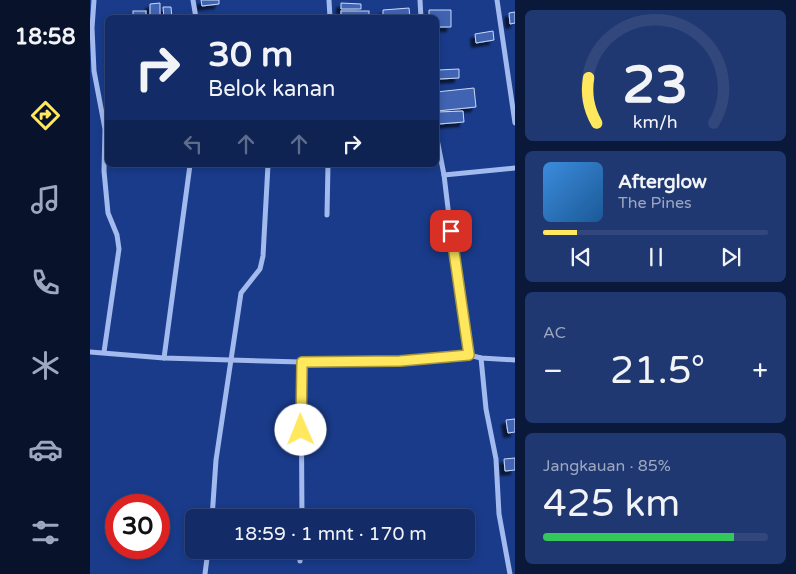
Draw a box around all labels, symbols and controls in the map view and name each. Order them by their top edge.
text: 18:58 [15,24,75,50]
text: 30 m [208,34,293,76]
icon: right [125,35,190,100]
text: 23 [623,54,688,117]
text: Belok kanan [208,76,335,102]
icon: directions [28,98,63,133]
text: km/h [633,112,678,133]
icon: left [179,130,207,158]
icon: ahead [232,130,260,158]
icon: ahead [285,130,313,158]
icon: right [338,130,366,158]
text: Afterglow [618,171,707,193]
icon: music [28,182,63,217]
text: The Pines [618,193,692,213]
pin [430,210,472,252]
icon: arrive [437,217,465,245]
icon: previous [567,243,595,271]
icon: pause [642,243,670,271]
icon: next [717,243,745,271]
icon: phone [28,265,63,300]
text: AC [543,323,566,343]
icon: climate [28,348,63,383]
text: 21.5° [610,348,705,394]
text: − [543,354,563,388]
text: + [752,354,768,388]
position arrow [274,403,326,455]
icon: car [28,432,63,467]
text: Jangkauan · 85% [543,456,671,476]
text: 425 km [543,481,680,527]
speed limit sign: 30 [105,494,170,559]
icon: filters [28,515,63,550]
text: 18:59 · 1 mnt · 170 m [233,523,427,545]

